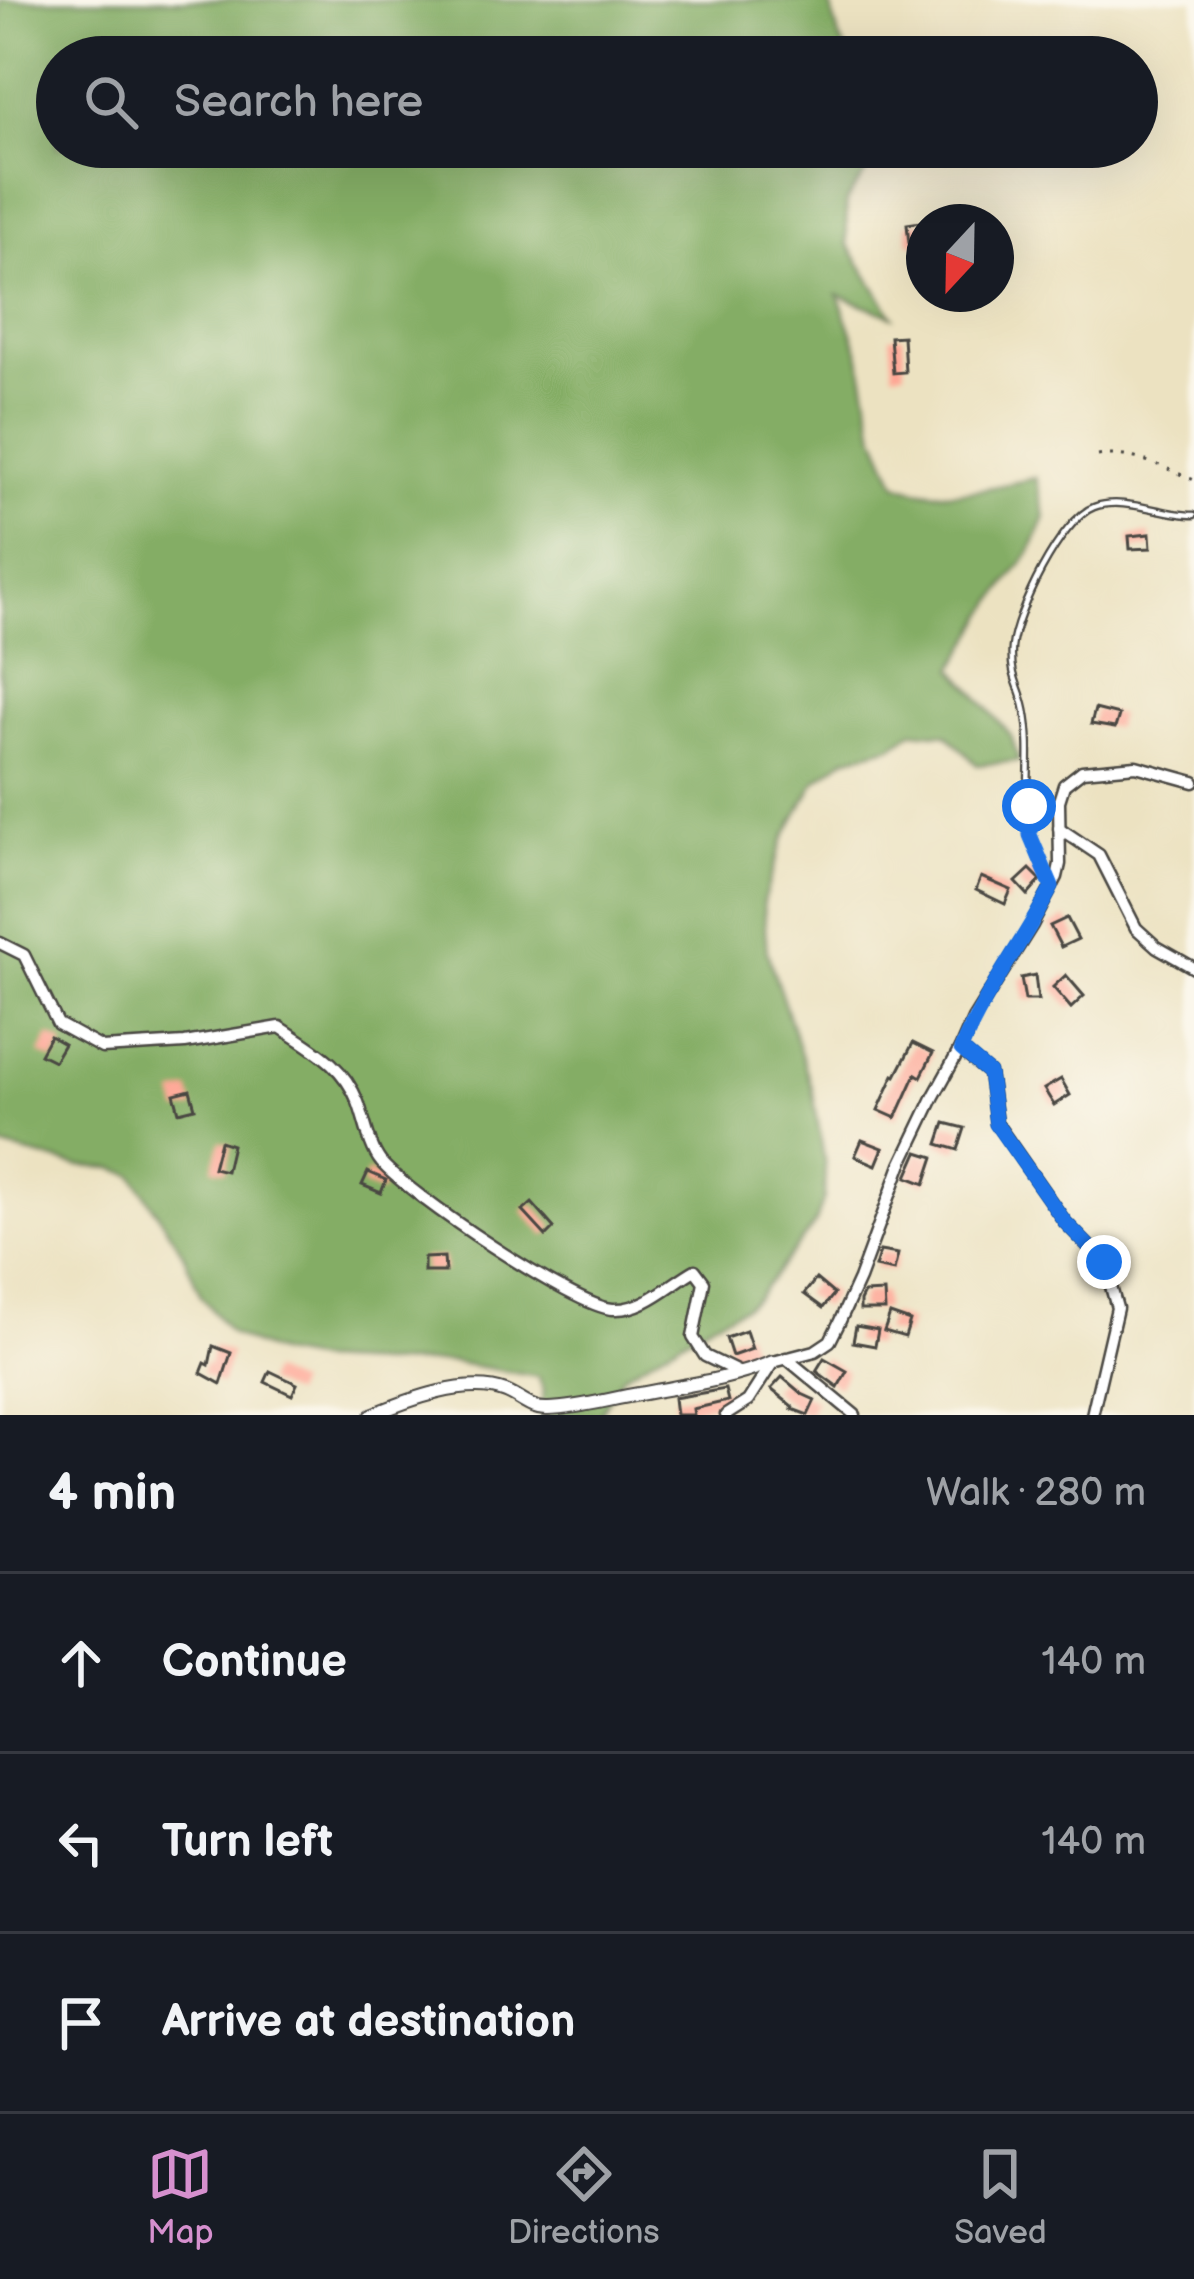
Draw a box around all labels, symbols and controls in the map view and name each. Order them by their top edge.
search box [36,36,1158,168]
icon: search [78,69,144,135]
text: Search here [174,75,423,130]
north arrow [906,204,1014,312]
route start [1002,779,1056,833]
route end [1077,1235,1131,1289]
text: 4 min [48,1463,176,1524]
text: Walk · 280 m [926,1470,1146,1517]
icon: ahead [48,1630,114,1696]
text: Continue [162,1635,347,1690]
text: 140 m [1041,1639,1146,1686]
icon: left [48,1810,114,1876]
text: Turn left [162,1815,333,1870]
text: 140 m [1041,1819,1146,1866]
icon: arrive [48,1990,114,2056]
text: Arrive at destination [162,1995,575,2050]
tab: Map [147,2141,214,2253]
tab: Directions [508,2141,660,2253]
tab: Saved [954,2141,1047,2253]

